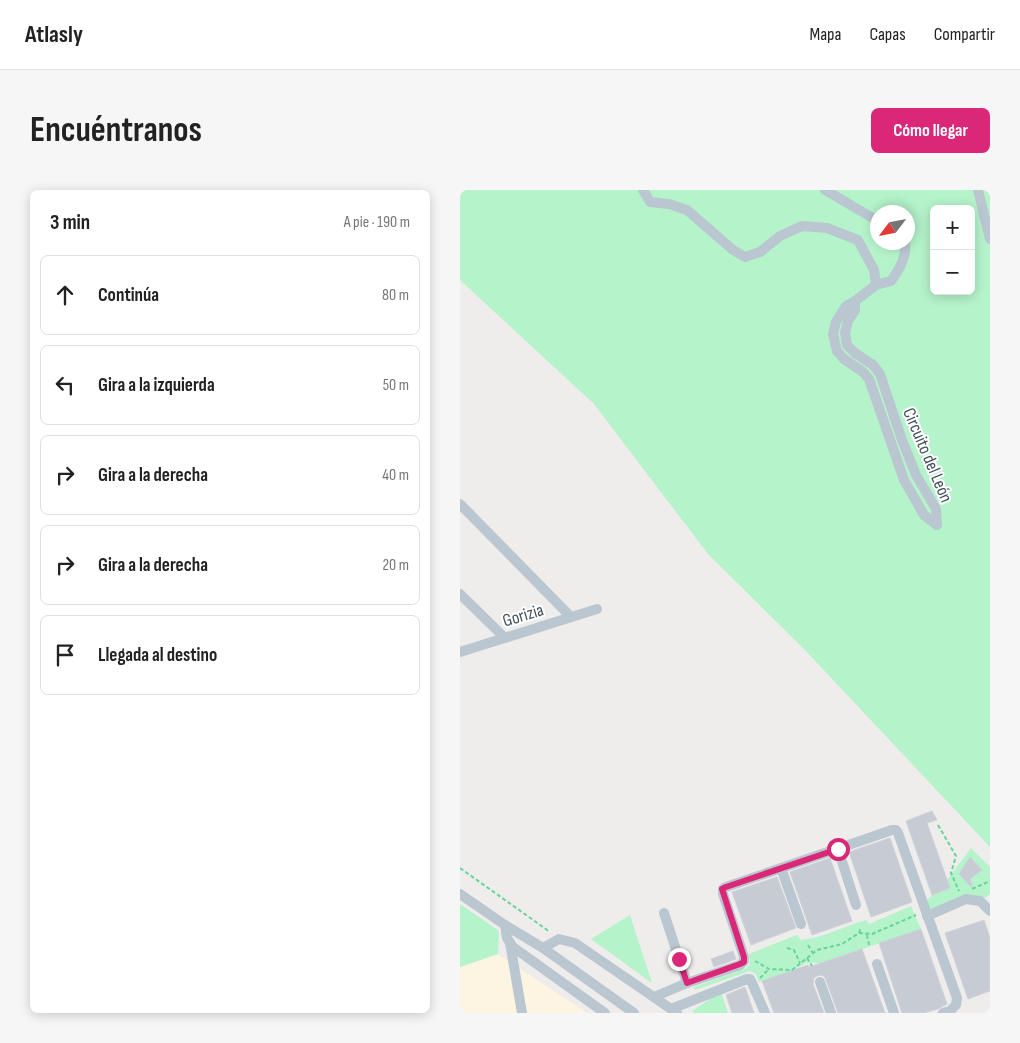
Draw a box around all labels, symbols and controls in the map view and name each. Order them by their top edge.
text: Atlasly [25,20,83,49]
text: Mapa [809,24,841,45]
text: Capas [869,24,906,45]
text: Compartir [934,24,995,45]
button: Cómo llegar [871,108,990,153]
text: Encuéntranos [30,109,202,152]
north arrow [870,205,915,250]
map controls [930,205,975,295]
button: + [930,205,975,250]
text: 3 min [50,210,90,235]
text: A pie · 190 m [344,213,410,232]
button: − [930,250,975,295]
icon: ahead [51,281,79,309]
text: Continúa [98,284,159,307]
text: 80 m [382,286,409,305]
icon: left [51,371,79,399]
text: Gira a la izquierda [98,374,215,397]
text: 50 m [383,376,409,395]
street label: Circuito del León [898,405,957,506]
icon: right [51,461,79,489]
text: Gira a la derecha [98,464,208,487]
text: 40 m [382,466,409,485]
icon: right [51,551,79,579]
text: Gira a la derecha [98,554,208,577]
text: 20 m [382,556,409,575]
street label: Gorizia [500,599,546,632]
icon: arrive [51,641,79,669]
text: Llegada al destino [98,644,217,667]
route start [827,838,850,861]
route end [668,948,691,971]

